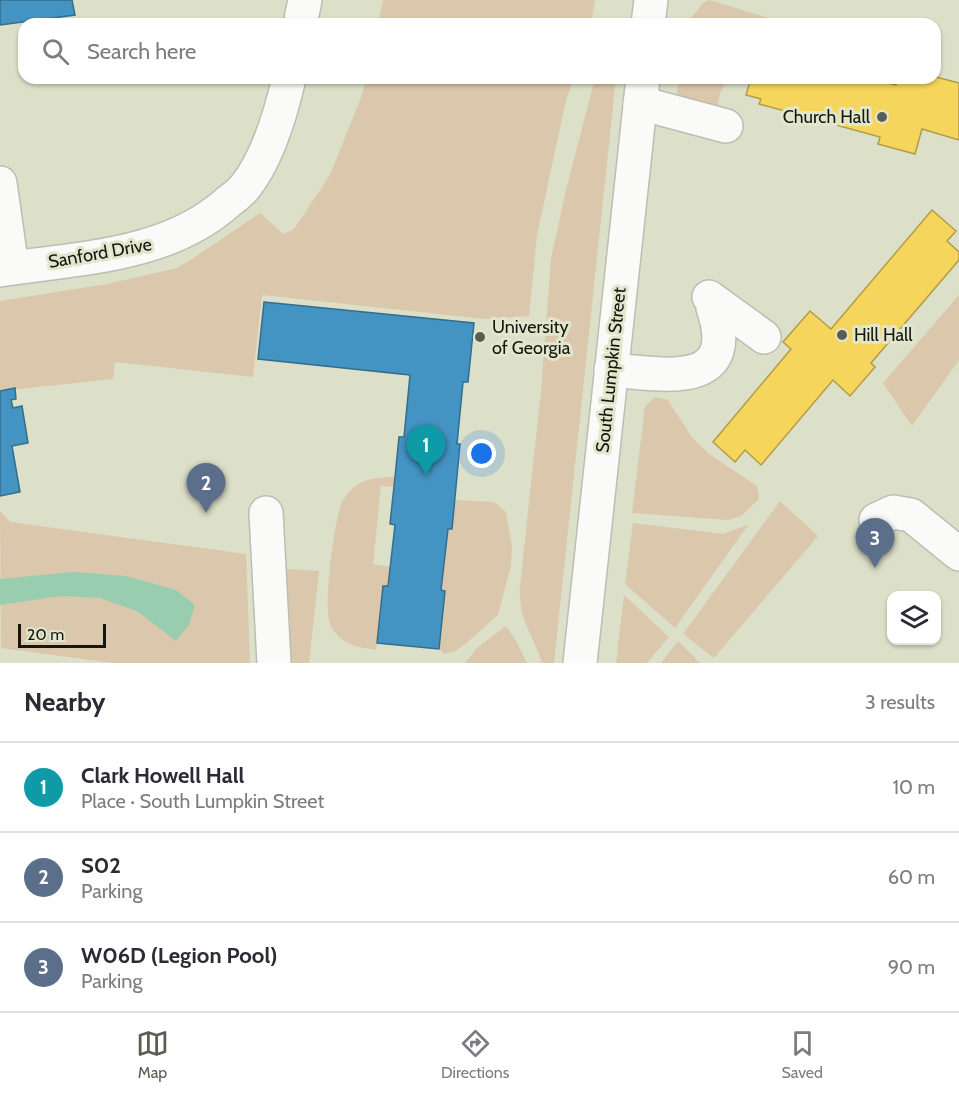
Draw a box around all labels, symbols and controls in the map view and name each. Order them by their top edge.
search box [18,18,941,84]
icon: search [39,35,72,68]
text: Search here [87,38,196,65]
place label: Church Hall [783,106,871,128]
marker: Church Hall [875,110,889,124]
street label: Sanford Drive [47,233,153,273]
street label: South Lumpkin Street [591,286,631,454]
place label: University of Georgia [492,316,571,359]
place label: Hill Hall [854,324,913,346]
marker: Hill Hall [835,328,849,342]
marker: University of Georgia [473,330,487,344]
pin: 1 [406,426,446,475]
your location [467,439,496,468]
pin: 2 [186,464,226,513]
pin: 3 [856,518,894,568]
map controls [887,591,941,645]
button: layers [887,591,941,645]
scale bar [18,621,106,648]
text: 20 m [27,625,64,644]
text: Nearby [24,686,105,718]
text: 3 results [865,690,935,714]
text: Clark Howell Hall [81,762,244,789]
text: 1 [40,775,47,799]
text: 10 m [892,775,935,799]
text: Place · South Lumpkin Street [81,789,324,813]
text: S02 [81,852,121,879]
text: 2 [38,865,49,889]
text: 60 m [888,865,935,889]
text: Parking [81,879,142,903]
text: W06D (Legion Pool) [81,942,277,969]
text: 3 [38,955,49,979]
text: 90 m [888,955,935,979]
text: Parking [81,969,142,993]
tab: Map [136,1027,169,1082]
tab: Directions [441,1027,509,1082]
tab: Saved [781,1027,823,1082]

